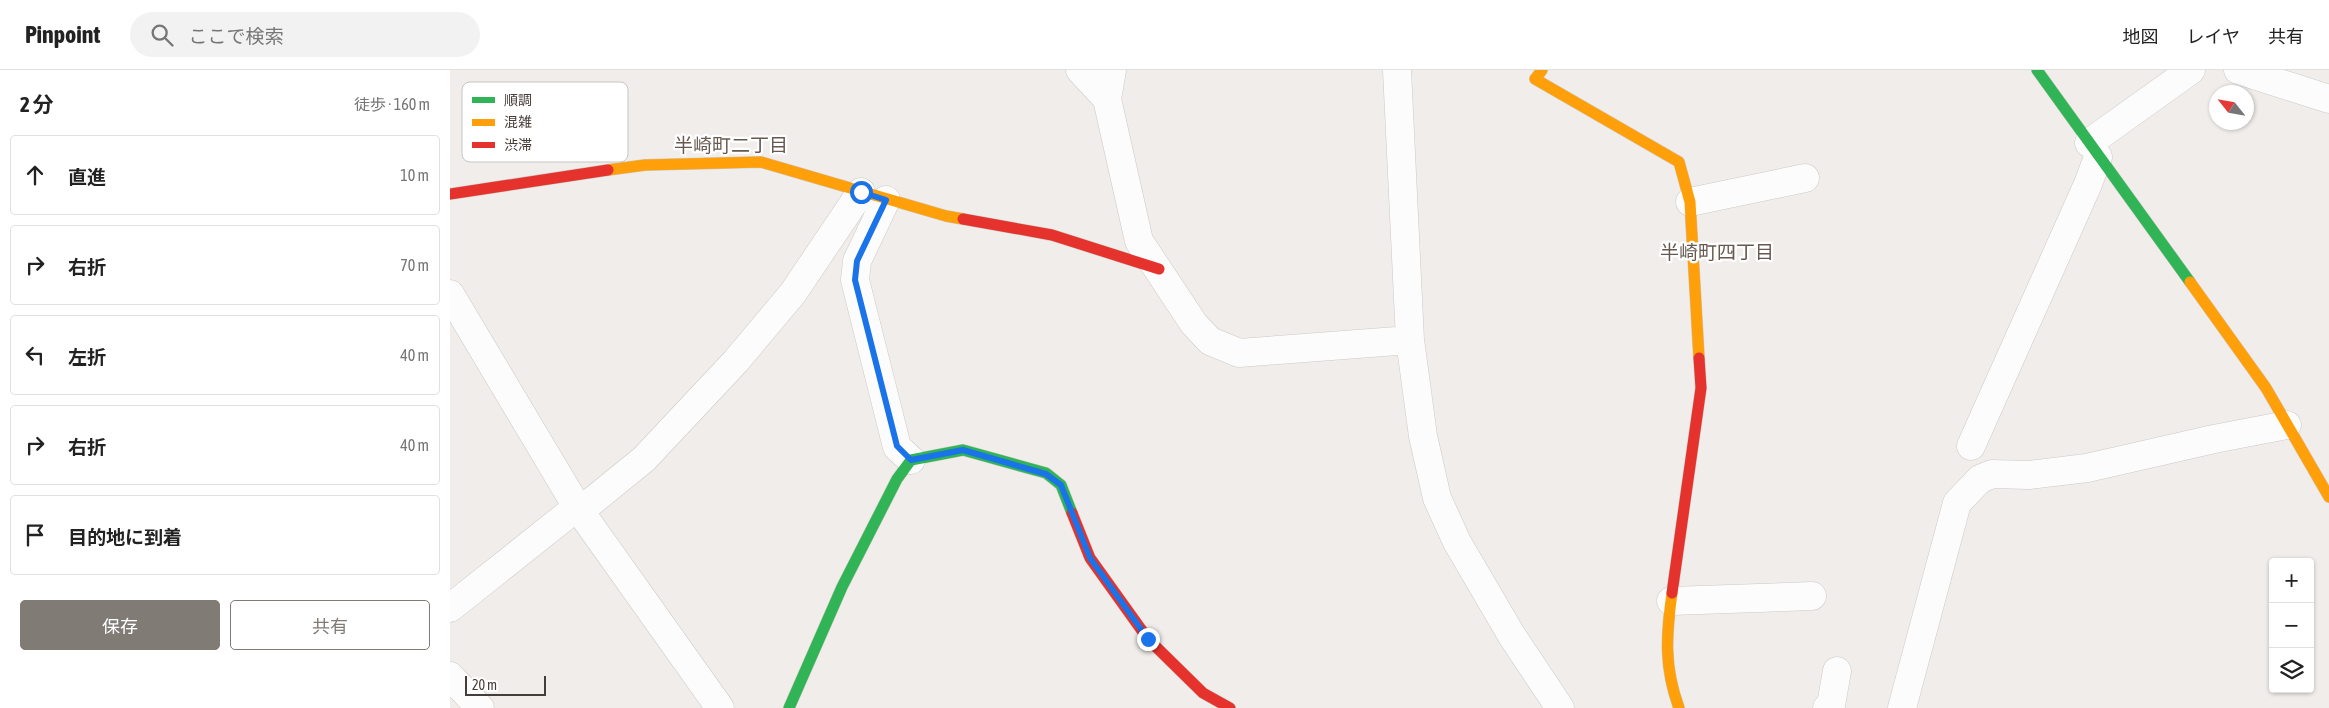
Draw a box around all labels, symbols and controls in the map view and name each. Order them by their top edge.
search box [130,12,480,57]
text: Pinpoint [25,21,100,48]
icon: search [148,21,176,49]
text: ここで検索 [188,25,283,47]
text: 地図 [2123,26,2159,47]
text: レイヤ [2187,26,2240,47]
text: 共有 [2268,26,2304,47]
legend [462,82,628,162]
north arrow [2209,85,2254,130]
text: 2 分 [20,92,54,116]
text: 順調 [504,92,532,108]
text: 徒歩 · 160 m [354,95,430,113]
text: 混雑 [504,114,532,130]
district label: 半崎町二丁目 [674,134,788,156]
text: 渋滞 [504,137,532,153]
icon: ahead [21,161,49,189]
text: 直進 [68,166,106,188]
text: 10 m [400,166,429,184]
route start [850,181,873,204]
district label: 半崎町四丁目 [1660,241,1774,263]
icon: right [21,251,49,279]
text: 右折 [68,256,106,278]
text: 70 m [400,256,429,274]
icon: left [21,341,49,369]
text: 左折 [68,346,106,368]
text: 40 m [400,346,429,364]
icon: right [21,431,49,459]
text: 右折 [68,436,106,458]
text: 40 m [400,436,429,454]
icon: arrive [21,521,49,549]
text: 目的地に到着 [68,526,182,548]
map controls [2269,558,2314,693]
button: + [2269,558,2314,603]
button: 保存 [20,600,220,650]
button: 共有 [230,600,430,650]
button: − [2269,603,2314,648]
route end [1137,628,1160,651]
button: layers [2269,648,2314,693]
scale bar [465,673,546,696]
text: 20 m [472,677,497,693]

